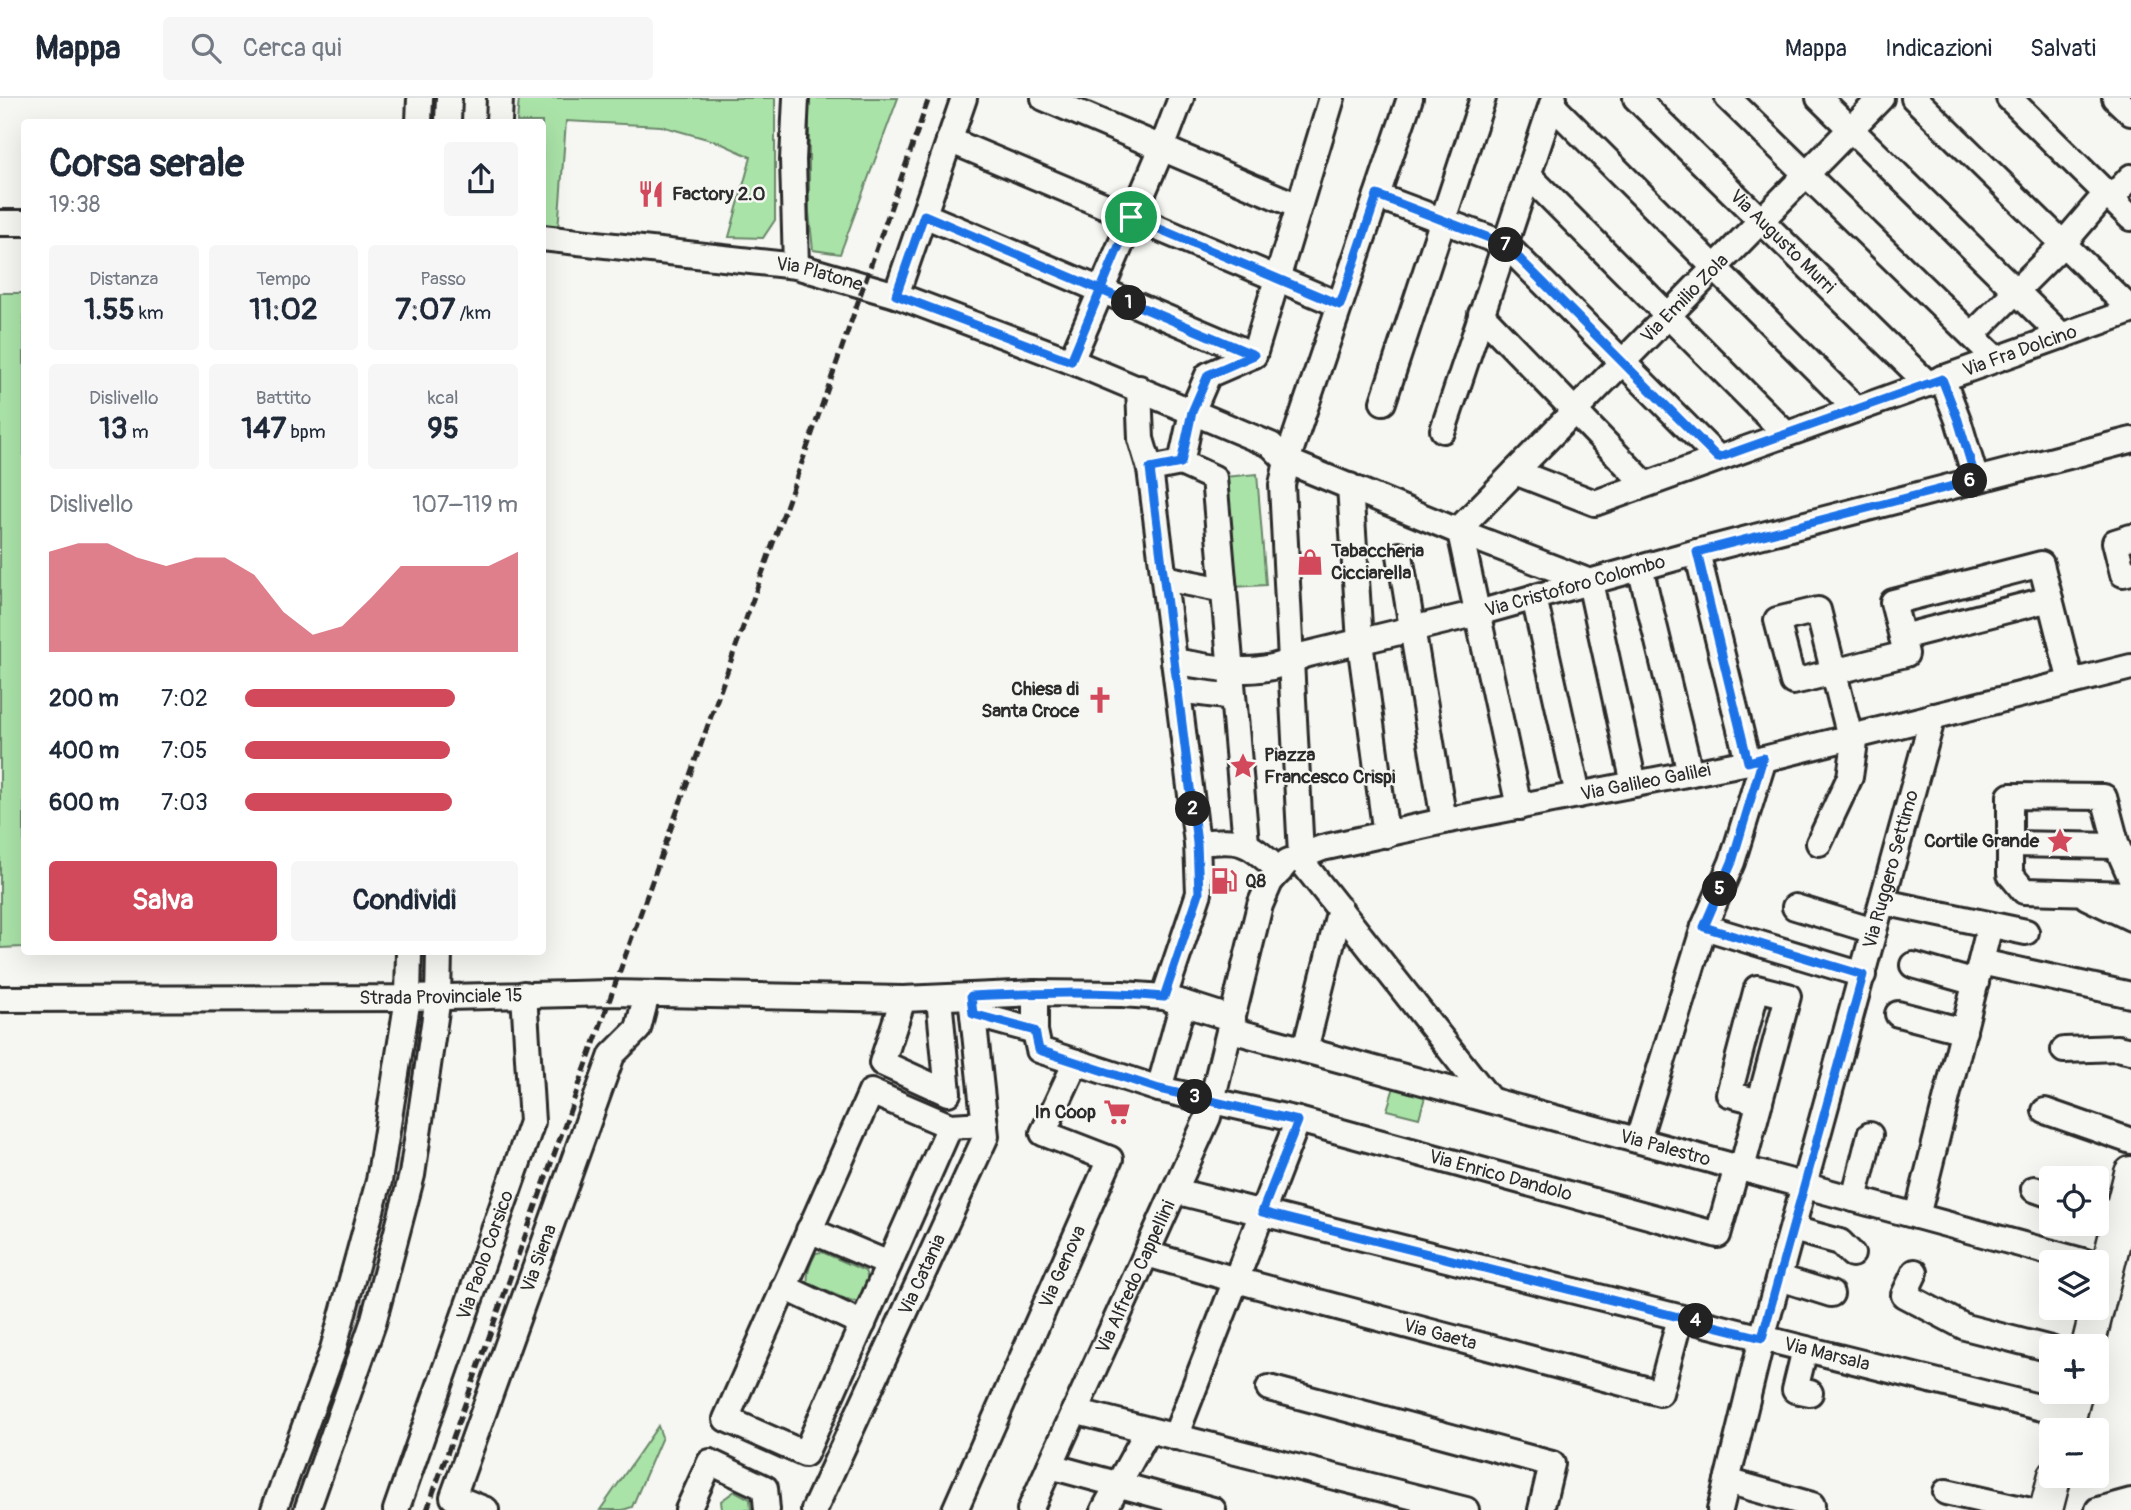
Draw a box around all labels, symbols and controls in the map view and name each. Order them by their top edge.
search box [163,17,653,80]
text: Mappa [35,28,121,69]
icon: search [187,29,225,67]
text: Cerca qui [243,32,342,64]
text: Mappa [1785,34,1847,63]
text: Indicazioni [1885,34,1992,63]
text: Salvati [2030,34,2096,63]
text: Corsa serale [49,140,244,188]
button: share [444,142,518,216]
restaurant icon: Factory 2.0 [636,179,666,209]
place label: Factory 2.0 [672,182,765,206]
street label: Via Augusto Murri [1724,184,1840,299]
pin [1101,187,1161,247]
text: 19:38 [49,190,100,219]
icon: arrive [1112,198,1150,236]
pin: 7 [1488,228,1524,262]
text: 7 [1500,232,1511,256]
street label: Via Emilio Zola [1636,249,1734,348]
street label: Via Platone [775,252,866,297]
text: Distanza [89,267,158,291]
text: Tempo [256,267,311,291]
text: Passo [420,267,466,291]
pin: 1 [1112,286,1146,320]
text: 1 [1125,290,1132,314]
text: 1.55 [84,291,135,328]
text: 11:02 [249,291,318,328]
text: 7:07 [395,291,455,328]
text: km [135,301,164,325]
text: /km [455,301,491,325]
street label: Via Fra Dolcino [1959,319,2080,382]
text: Dislivello [89,386,159,410]
text: Battito [256,386,311,410]
text: kcal [428,386,459,410]
text: 13 [99,410,128,447]
text: 147 [241,410,286,447]
text: 95 [427,410,459,447]
text: m [128,420,149,444]
text: bpm [286,420,326,444]
pin: 6 [1952,464,1988,498]
text: 6 [1964,468,1975,492]
text: Dislivello [49,490,133,519]
text: 107–119 m [412,490,518,519]
place label: Tabaccheria Cicciarella [1330,539,1424,585]
shop icon: Tabaccheria Cicciarella [1295,547,1325,577]
street label: Via Cristoforo Colombo [1482,549,1668,622]
place label: Chiesa di Santa Croce [981,677,1080,723]
text: 200 m [49,684,119,713]
text: 7:02 [161,684,208,713]
church icon: Chiesa di Santa Croce [1085,685,1115,715]
text: 400 m [49,736,119,765]
text: 7:05 [161,736,207,765]
place label: Piazza Francesco Crispi [1264,743,1396,789]
place icon: Piazza Francesco Crispi [1228,751,1258,781]
street label: Via Galileo Galilei [1578,758,1713,806]
street label: Via Ruggero Settimo [1858,787,1924,951]
text: 600 m [49,788,119,817]
text: 7:03 [161,788,208,817]
pin: 2 [1176,792,1210,826]
text: 2 [1187,796,1198,820]
place icon: Cortile Grande [2045,826,2075,856]
place label: Cortile Grande [1924,829,2040,853]
button: Salva [49,861,277,941]
button: Condividi [291,861,518,941]
fuel station icon: Q8 [1209,866,1239,896]
place label: Q8 [1245,869,1267,893]
pin: 5 [1702,872,1738,906]
text: 5 [1714,876,1725,900]
street label: Strada Provinciale 15 [359,983,523,1010]
pin: 3 [1178,1080,1212,1114]
text: 3 [1189,1084,1200,1108]
supermarket icon: In Coop [1102,1097,1132,1127]
place label: In Coop [1034,1100,1096,1124]
street label: Via Palestro [1617,1124,1713,1172]
street label: Via Enrico Dandolo [1426,1144,1575,1206]
map controls [2039,1166,2109,1488]
button: locate [2039,1166,2109,1236]
street label: Via Paolo Corsico [452,1187,519,1323]
street label: Via Alfredo Cappellini [1091,1196,1181,1357]
street label: Via Siena [516,1221,562,1296]
street label: Via Genova [1034,1221,1091,1312]
street label: Via Catania [893,1230,951,1319]
button: layers [2039,1250,2109,1320]
pin: 4 [1678,1304,1714,1338]
text: 4 [1690,1308,1701,1332]
street label: Via Gaeta [1401,1313,1480,1356]
street label: Via Marsala [1781,1332,1873,1376]
button: + [2039,1334,2109,1404]
button: − [2039,1418,2109,1488]

